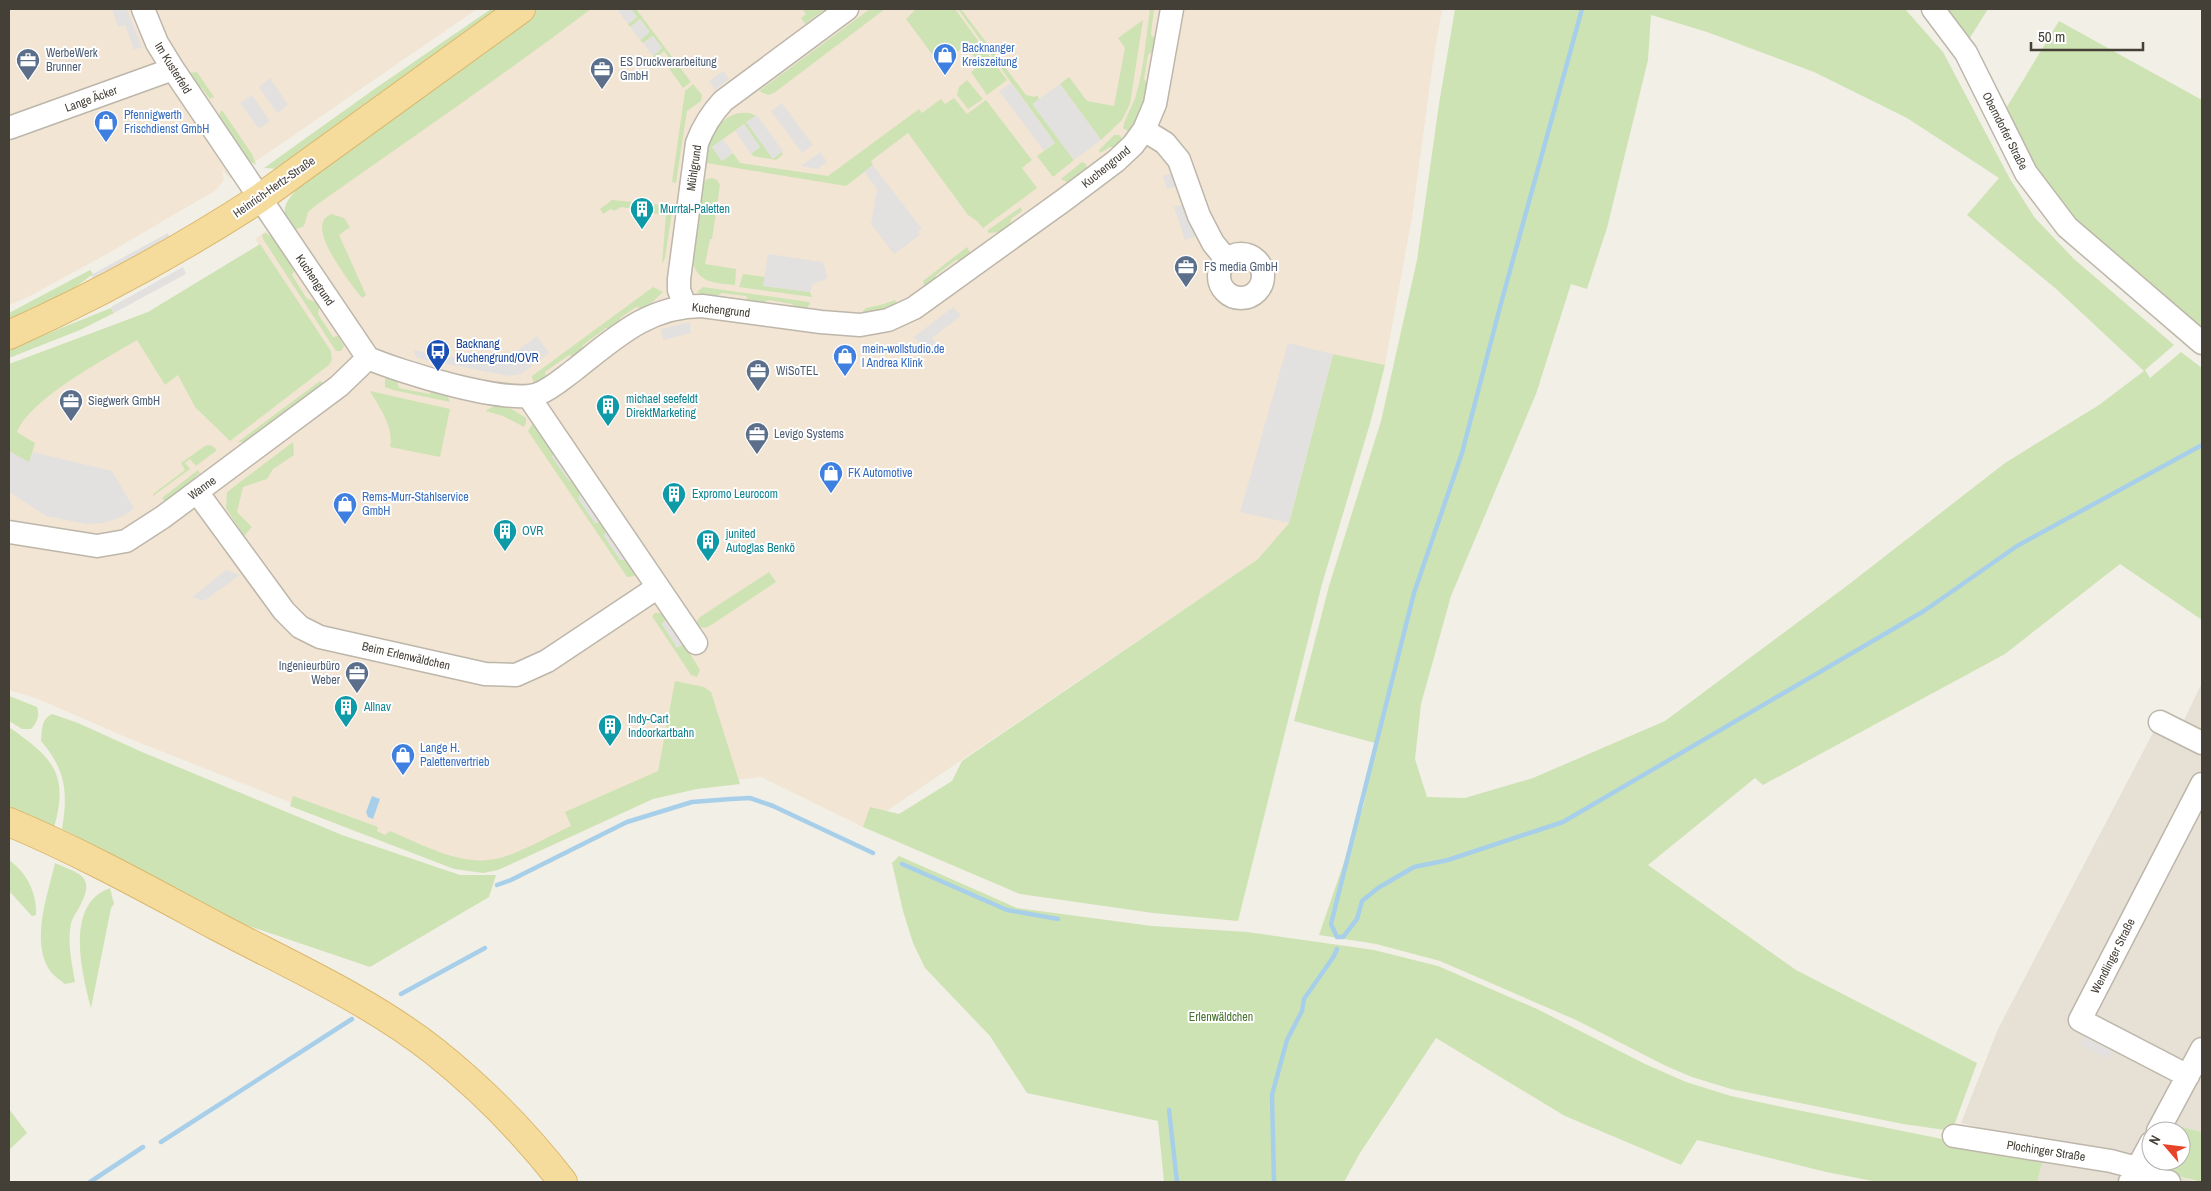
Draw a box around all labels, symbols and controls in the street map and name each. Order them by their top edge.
scale bar [2031,20,2144,52]
text: 50 m [2038,26,2065,47]
street label: Im Kusterfeld [151,39,195,97]
place label: Backnanger Kreiszeitung [962,40,1018,70]
shop icon: Backnanger Kreiszeitung [932,42,958,76]
place label: WerbeWerk Brunner [46,45,98,75]
office icon: WerbeWerk Brunner [15,47,41,81]
place label: ES Druckverarbeitung GmbH [620,54,717,84]
office icon: ES Druckverarbeitung GmbH [589,56,615,90]
street label: Lange Äcker [63,82,120,116]
street label: Oberndorfer Straße [1979,89,2031,173]
place label: Pfennigwerth Frischdienst GmbH [124,107,209,137]
shop icon: Pfennigwerth Frischdienst GmbH [93,109,119,143]
street label: Kuchengrund [1078,142,1134,192]
street label: Mühlgrund [683,144,705,192]
street label: Heinrich-Hertz-Straße [230,153,318,221]
building icon: Murrtal-Paletten [629,196,655,230]
place label: Murrtal-Paletten [660,201,730,217]
street label: Kuchengrund [292,251,338,309]
office icon: FS media GmbH [1173,254,1199,288]
place label: FS media GmbH [1204,259,1278,275]
street label: Kuchengrund [691,299,751,321]
place label: Backnang Kuchengrund/OVR [456,336,539,366]
bus stop icon: Backnang Kuchengrund/OVR [425,338,451,372]
place label: mein-wollstudio.de l Andrea Klink [862,341,945,371]
shop icon: mein-wollstudio.de l Andrea Klink [832,343,858,377]
office icon: WiSoTEL [745,358,771,392]
place label: WiSoTEL [776,363,819,379]
office icon: Siegwerk GmbH [58,388,84,422]
place label: michael seefeldt DirektMarketing [626,391,698,421]
place label: Siegwerk GmbH [88,393,160,409]
building icon: michael seefeldt DirektMarketing [595,393,621,427]
office icon: Levigo Systems [744,421,770,455]
place label: Levigo Systems [774,426,844,442]
shop icon: FK Automotive [818,460,844,494]
place label: FK Automotive [848,465,913,481]
street label: Wanne [185,472,219,504]
building icon: Expromo Leurocom [661,481,687,515]
place label: Expromo Leurocom [692,486,778,502]
place label: Rems-Murr-Stahlservice GmbH [362,489,469,519]
shop icon: Rems-Murr-Stahlservice GmbH [332,491,358,525]
building icon: OVR [492,518,518,552]
place label: OVR [522,523,543,539]
place label: junited Autoglas Benkö [725,526,795,556]
building icon: junited Autoglas Benkö [695,528,721,562]
street label: Beim Erlenwäldchen [360,638,452,674]
place label: Ingenieurbüro Weber [279,658,341,688]
office icon: Ingenieurbüro Weber [344,660,370,694]
building icon: Allnav [333,694,359,728]
place label: Allnav [363,699,391,715]
place label: Indy-Cart Indoorkartbahn [628,711,694,741]
building icon: Indy-Cart Indoorkartbahn [597,713,623,747]
place label: Lange H. Palettenvertrieb [420,740,489,770]
shop icon: Lange H. Palettenvertrieb [390,742,416,776]
street label: Wendlinger Straße [2087,916,2139,996]
park label: Erlenwäldchen [1189,1009,1253,1025]
north arrow [2141,1121,2191,1171]
text: N [2145,1132,2164,1148]
street label: Plochinger Straße [2006,1137,2086,1165]

